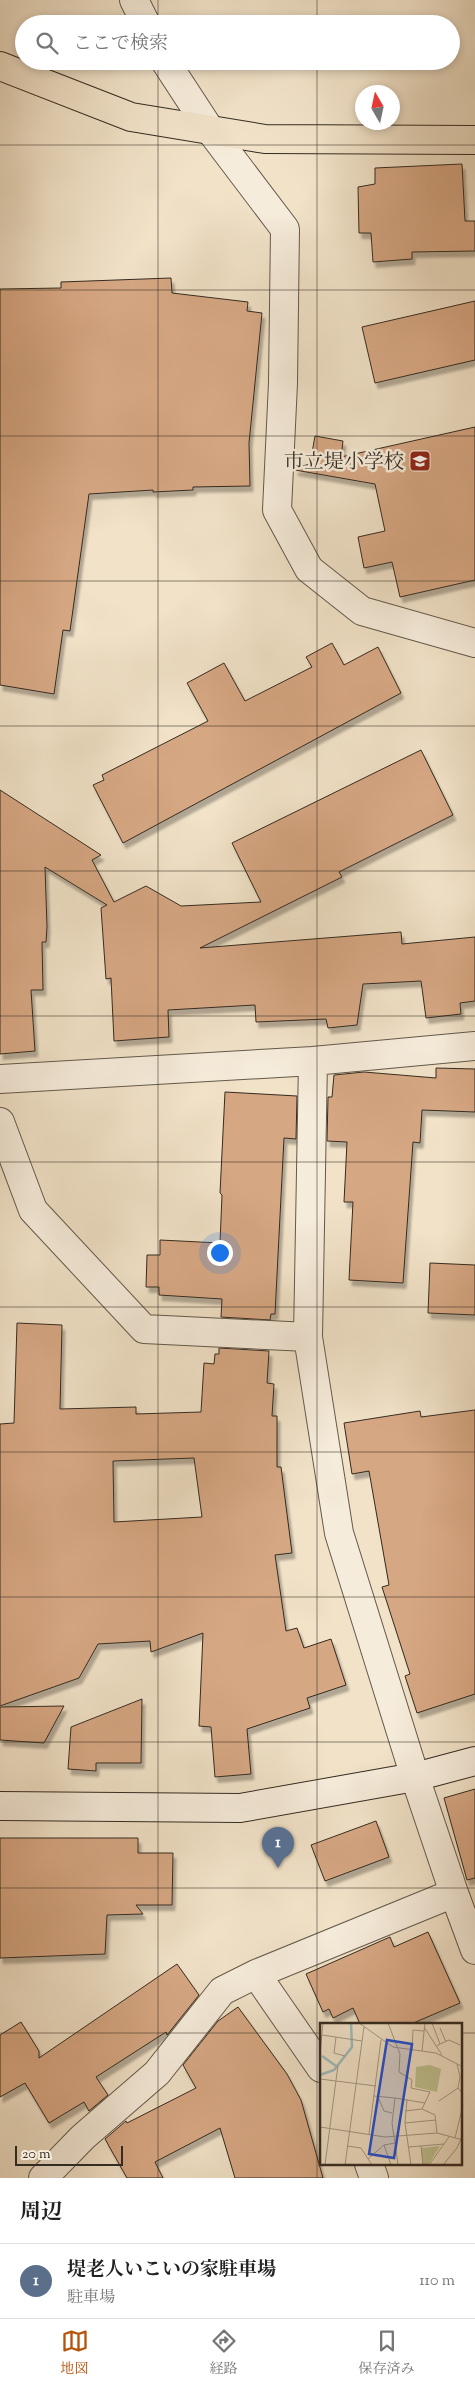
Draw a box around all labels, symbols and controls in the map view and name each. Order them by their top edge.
search box [15,15,460,70]
icon: search [33,29,61,57]
text: ここで検索 [73,31,168,58]
north arrow [355,85,400,130]
place label: 市立堤小学校 [284,449,404,478]
school or university icon: 市立堤小学校 [408,449,432,473]
your location [207,1240,233,1266]
pin: 1 [262,1827,294,1868]
inset map [320,2023,462,2166]
scale bar [15,2143,122,2166]
text: 20 m [22,2145,51,2165]
text: 周辺 [20,2198,62,2228]
text: 堤老人いこいの家駐車場 [67,2257,276,2284]
text: 1 [33,2270,39,2293]
text: 110 m [419,2270,455,2293]
text: 駐車場 [67,2287,115,2310]
tab: 地図 [61,2327,89,2380]
tab: 経路 [210,2327,238,2380]
tab: 保存済み [359,2327,415,2380]

